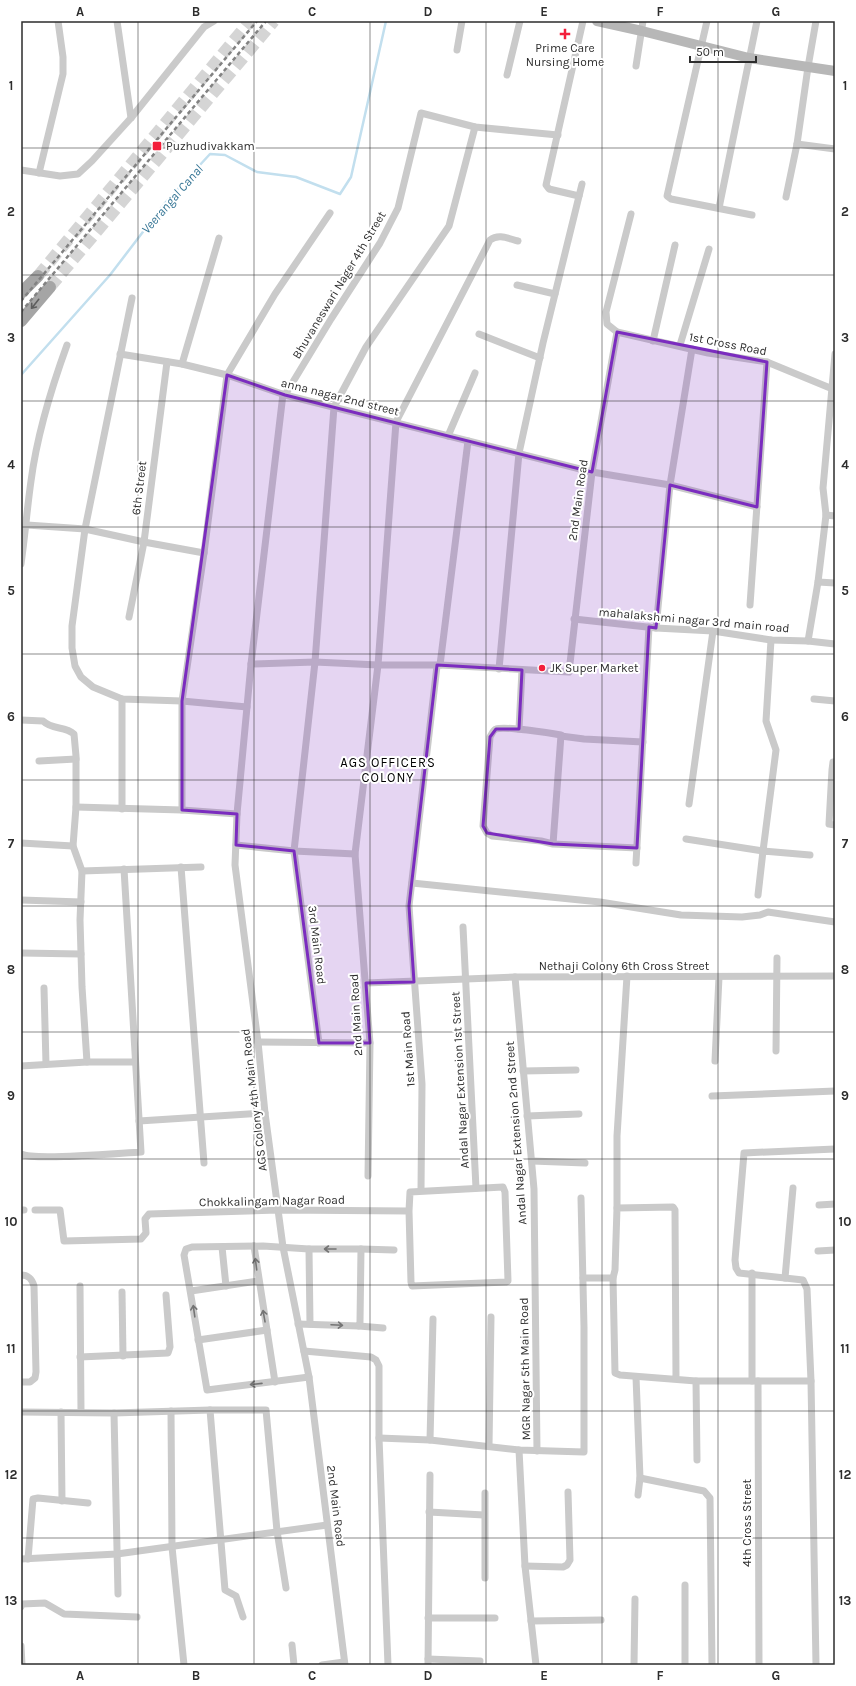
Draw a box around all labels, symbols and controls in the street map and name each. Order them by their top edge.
text: A [76,4,84,19]
text: B [192,4,200,19]
text: C [308,4,316,19]
text: D [424,4,433,19]
text: E [540,4,548,19]
text: F [656,4,664,19]
text: G [772,4,780,19]
marker: Prime Care Nursing Home [559,28,571,40]
scale bar [690,38,756,64]
place label: Prime Care Nursing Home [526,41,604,69]
text: 50 m [696,45,724,59]
text: 1 [9,78,13,93]
text: 1 [843,78,847,93]
place label: Puzhudivakkam [166,139,255,153]
marker: Puzhudivakkam [151,140,163,152]
water label: Veerangal Canal [138,162,206,236]
text: 2 [7,204,15,219]
text: 2 [841,204,849,219]
street label: Bhuvaneswari Nager 4th Street [289,208,389,361]
one-way arrow [31,299,40,309]
text: 3 [7,330,15,345]
street label: 1st Cross Road [688,330,768,358]
text: 3 [841,330,849,345]
street label: anna nagar 2nd street [280,376,401,419]
text: 4 [7,457,15,472]
text: 4 [841,457,849,472]
street label: 2nd Main Road [565,458,591,542]
street label: 6th Street [129,460,149,516]
text: 5 [7,583,15,598]
text: 5 [841,583,849,598]
street label: mahalakshmi nagar 3rd main road [598,605,790,635]
place label: JK Super Market [550,661,639,675]
marker: JK Super Market [537,663,547,673]
text: 6 [7,709,15,724]
text: 6 [841,709,849,724]
district label: AGS OFFICERS COLONY [340,755,436,785]
text: 7 [8,836,15,851]
text: 7 [842,836,849,851]
street label: 3rd Main Road [305,905,329,985]
street label: Nethaji Colony 6th Cross Street [539,959,710,973]
text: 8 [7,962,15,977]
text: 8 [841,962,849,977]
street label: 2nd Main Road [347,974,365,1056]
street label: Andal Nagar Extension 1st Street [448,991,472,1169]
street label: 1st Main Road [398,1011,418,1087]
street label: AGS Colony 4th Main Road [238,1028,270,1172]
street label: Andal Nagar Extension 2nd Street [503,1040,529,1225]
text: 9 [7,1088,15,1103]
text: 9 [841,1088,849,1103]
street label: Chokkalingam Nagar Road [199,1193,345,1209]
text: 10 [5,1214,17,1229]
text: 10 [839,1214,851,1229]
one-way arrow [324,1245,337,1253]
one-way arrow [252,1257,260,1270]
street label: MGR Nagar 5th Main Road [517,1297,533,1441]
one-way arrow [190,1305,198,1318]
one-way arrow [260,1310,268,1323]
one-way arrow [330,1322,343,1329]
text: 11 [6,1341,16,1356]
text: 11 [840,1341,850,1356]
one-way arrow [250,1380,263,1388]
street label: 2nd Main Road [324,1464,348,1548]
text: 12 [5,1467,17,1482]
text: 12 [839,1467,851,1482]
street label: 4th Cross Street [740,1479,754,1567]
text: 13 [5,1593,17,1608]
text: 13 [839,1593,851,1608]
text: A [76,1668,84,1683]
text: B [192,1668,200,1683]
text: C [308,1668,316,1683]
text: D [424,1668,433,1683]
text: E [540,1668,548,1683]
text: F [656,1668,664,1683]
text: G [772,1668,780,1683]

